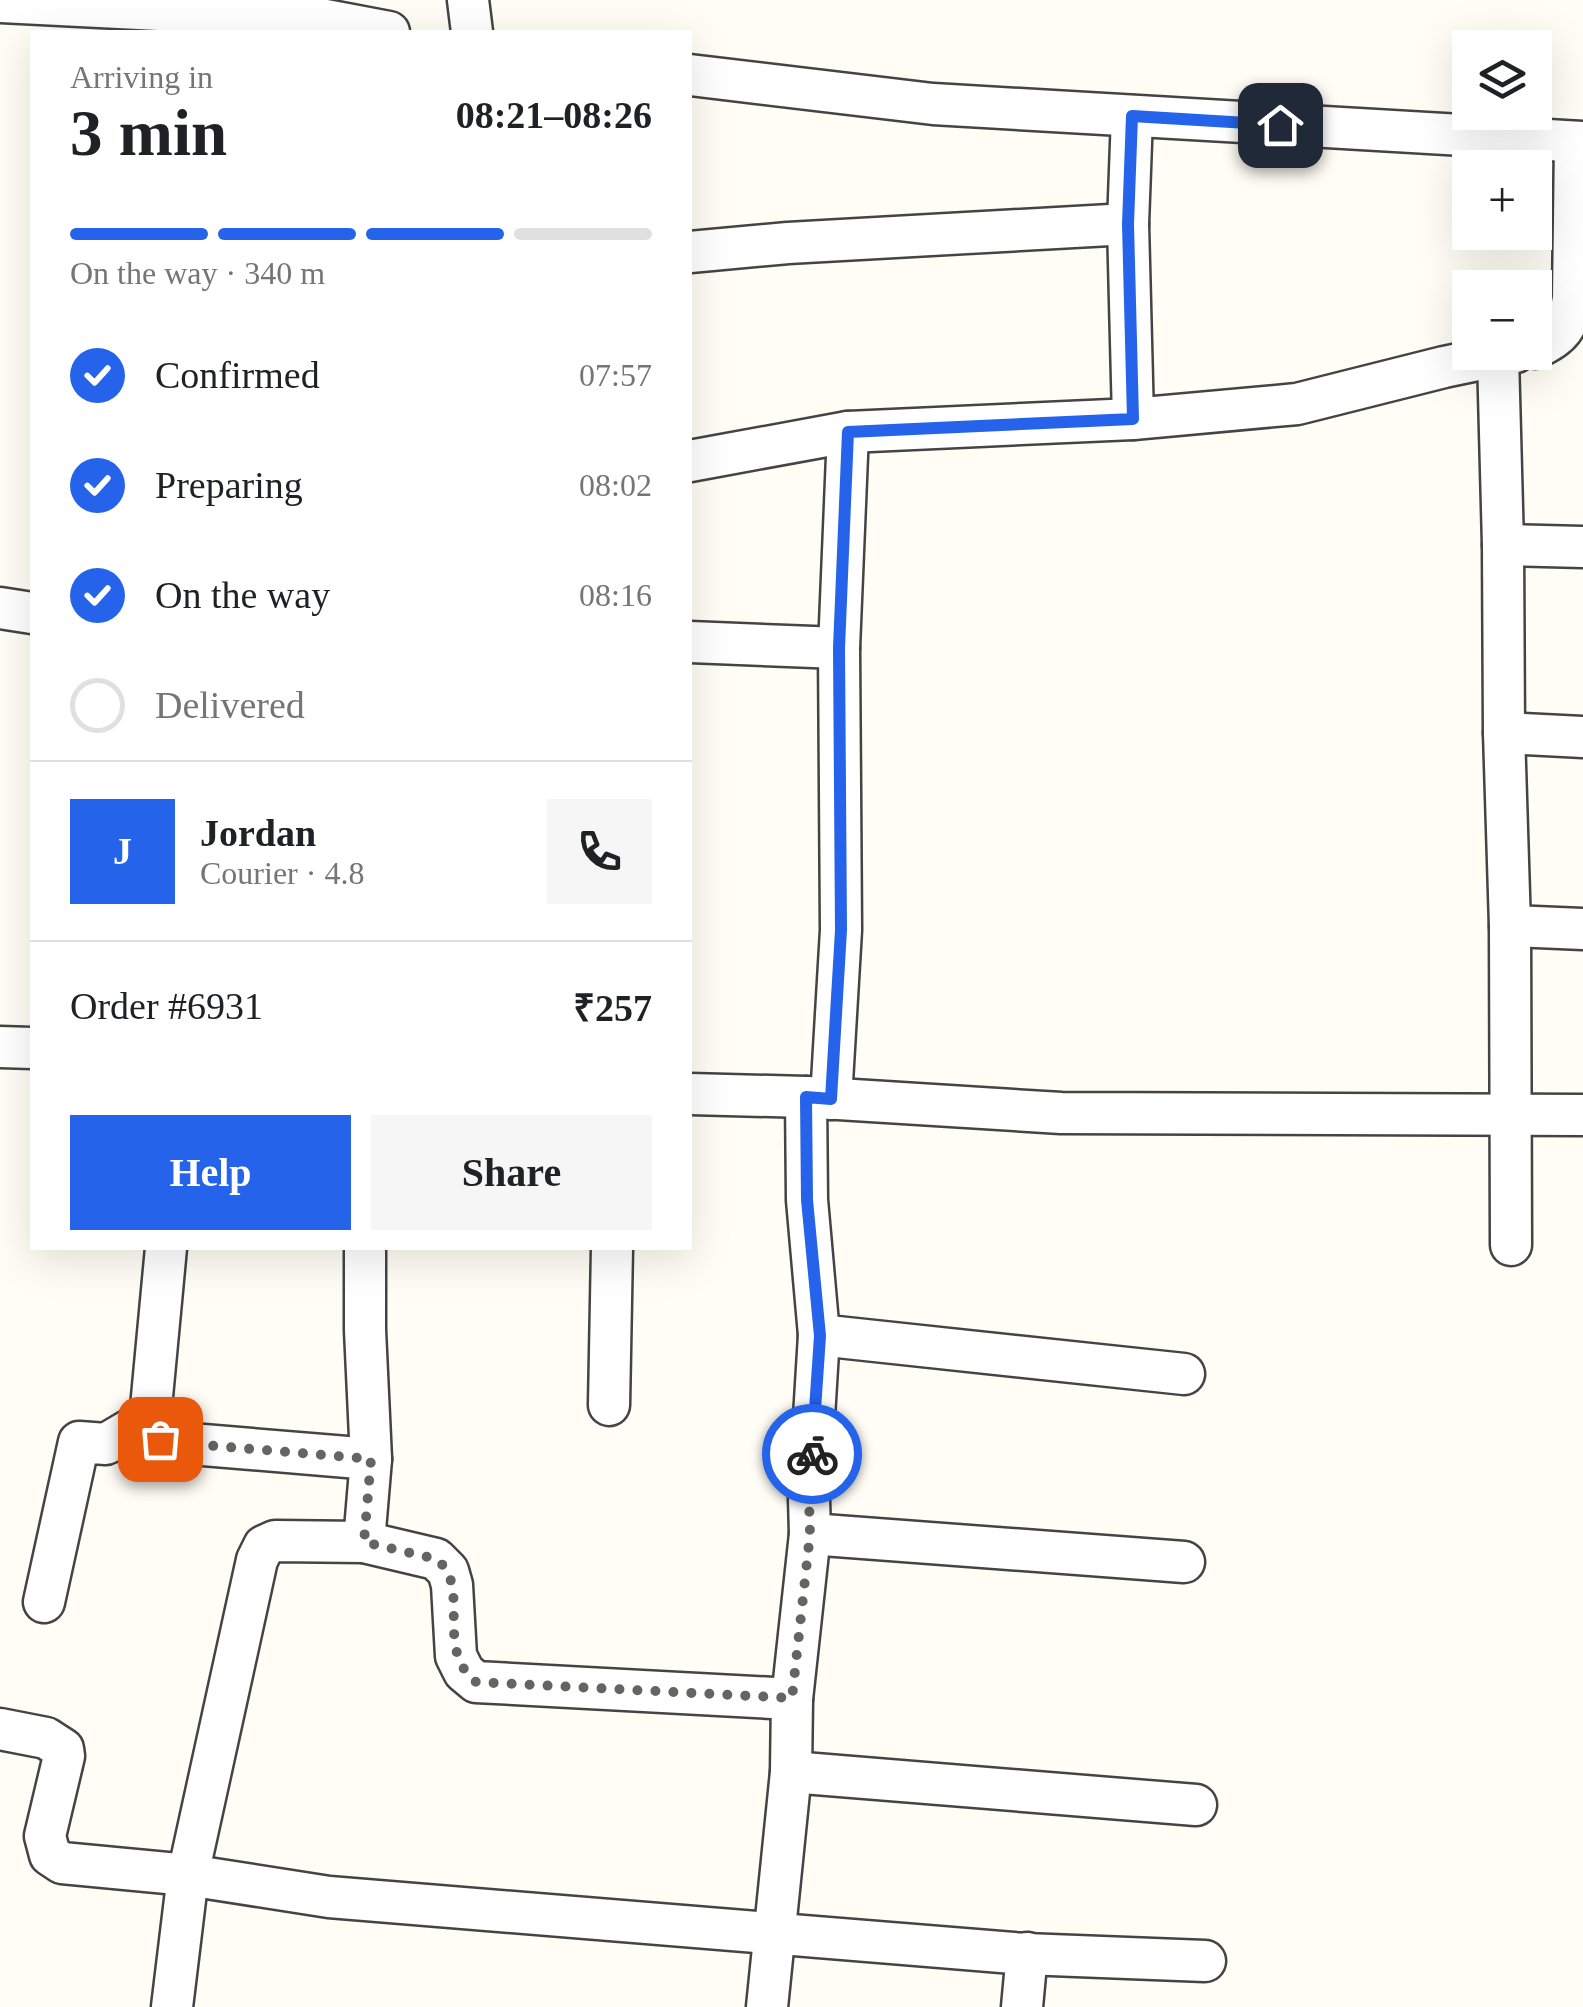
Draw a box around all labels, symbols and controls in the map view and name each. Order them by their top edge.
map controls [1452,30,1552,370]
button: layers [1452,30,1552,130]
text: Arriving in [70,59,213,95]
pin [1238,83,1323,168]
text: 08:21–08:26 [456,94,652,136]
text: 3 min [70,97,227,169]
icon: home [1253,98,1308,153]
button: + [1452,150,1552,250]
text: On the way · 340 m [70,255,325,291]
button: − [1452,270,1552,370]
icon: check [70,348,125,403]
text: Confirmed [155,354,320,396]
text: 07:57 [579,357,652,393]
icon: check [70,458,125,513]
text: Preparing [155,464,303,506]
text: 08:02 [579,467,652,503]
icon: check [70,568,125,623]
text: On the way [155,574,330,616]
text: 08:16 [579,577,652,613]
text: Delivered [155,684,305,726]
button: phone [547,799,652,904]
text: Jordan [200,812,316,854]
text: J [113,830,132,872]
text: Courier · 4.8 [200,855,364,891]
text: Order #6931 [70,985,263,1027]
text: ₹257 [573,987,652,1029]
button: Help [70,1115,351,1230]
button: Share [371,1115,652,1230]
pin [118,1397,203,1482]
courier [762,1404,862,1504]
icon: bag [133,1412,188,1467]
icon: bike [785,1427,840,1482]

